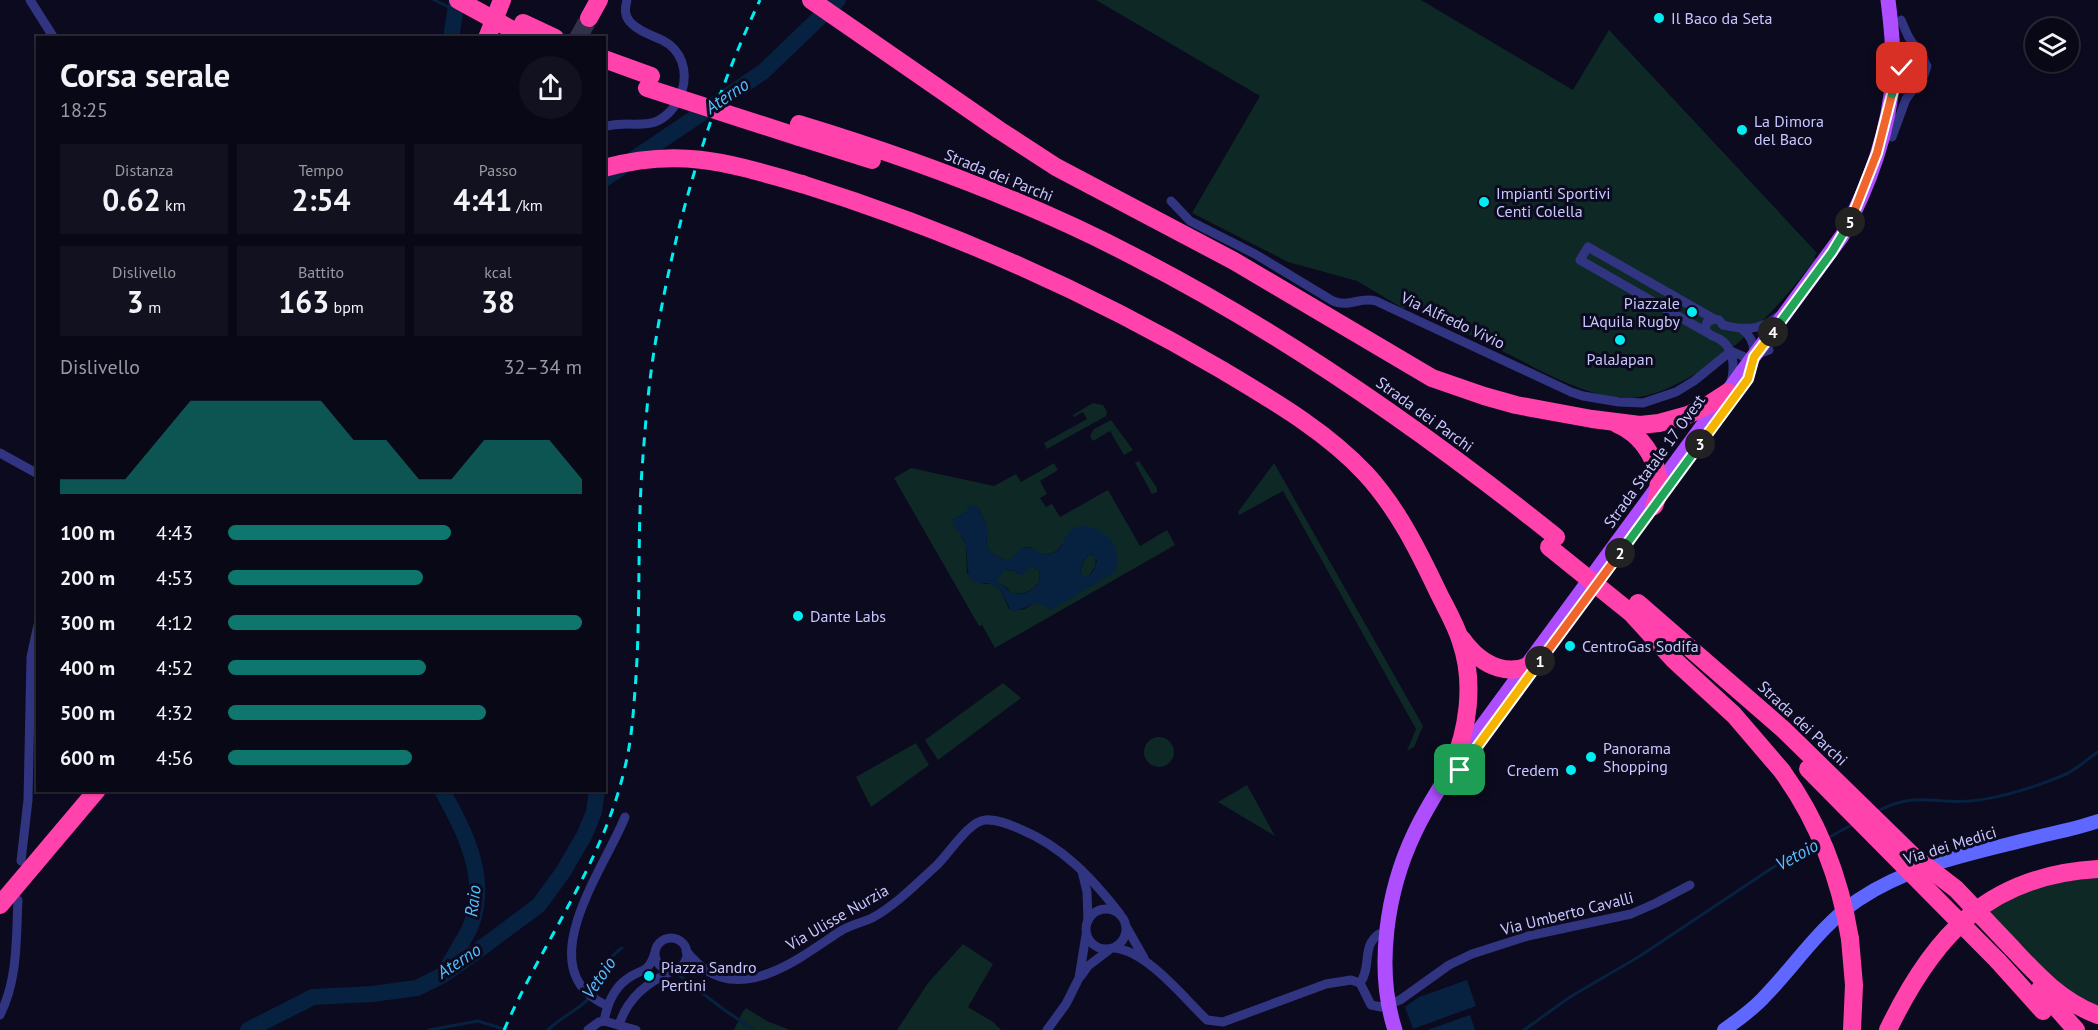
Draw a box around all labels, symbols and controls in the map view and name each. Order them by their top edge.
place label: Il Baco da Seta [1671,8,1772,28]
marker: Il Baco da Seta [1652,11,1666,25]
map controls [2025,18,2079,72]
button: layers [2025,18,2079,72]
pin [1876,42,1927,93]
icon: check [1885,51,1918,84]
text: Corsa serale [60,53,230,96]
button: share [519,56,582,119]
water label: Aterno [699,73,753,119]
text: 18:25 [60,97,108,123]
place label: La Dimora del Baco [1754,111,1824,149]
marker: La Dimora del Baco [1735,123,1749,137]
street label: Strada dei Parchi [942,144,1056,206]
text: Distanza [115,160,173,180]
text: Tempo [298,160,344,180]
text: Passo [479,160,517,180]
text: 0.62 [102,180,161,219]
text: 2:54 [291,180,351,219]
text: 4:41 [453,180,512,219]
place label: Impianti Sportivi Centi Colella [1496,183,1611,221]
text: km [161,195,186,215]
text: /km [512,195,543,215]
marker: Impianti Sportivi Centi Colella [1477,195,1491,209]
pin: 5 [1835,207,1865,237]
text: 5 [1845,212,1855,232]
text: Dislivello [112,262,176,282]
text: Battito [298,262,344,282]
text: kcal [484,262,512,282]
text: 3 [127,282,144,321]
text: 163 [278,282,329,321]
text: 38 [481,282,515,321]
street label: Via Alfredo Vivio [1397,287,1508,353]
place label: Piazzale L'Aquila Rugby [1582,293,1681,331]
text: m [144,297,161,317]
text: bpm [329,297,364,317]
marker: Piazzale L'Aquila Rugby [1685,305,1699,319]
pin: 4 [1758,317,1788,347]
text: 4 [1768,322,1778,342]
marker: PalaJapan [1613,333,1627,347]
place label: PalaJapan [1587,349,1653,369]
text: Dislivello [60,354,140,380]
text: 32–34 m [504,354,582,380]
street label: Strada dei Parchi [1372,372,1478,456]
street label: Strada Statale 17 Ovest [1599,390,1709,532]
pin: 3 [1685,429,1715,459]
text: 3 [1695,434,1705,454]
text: 100 m [60,520,115,546]
text: 4:43 [156,520,193,546]
pin: 2 [1605,538,1635,568]
text: 2 [1615,543,1625,563]
text: 200 m [60,565,115,591]
text: 4:53 [156,565,193,591]
place label: Dante Labs [810,606,886,626]
marker: Dante Labs [791,609,805,623]
text: 300 m [60,610,115,636]
text: 4:12 [156,610,193,636]
place label: CentroGas Sodifa [1582,636,1699,656]
marker: CentroGas Sodifa [1563,639,1577,653]
pin: 1 [1525,646,1555,676]
text: 1 [1535,651,1545,671]
text: 400 m [60,655,115,681]
text: 4:52 [156,655,193,681]
street label: Strada dei Parchi [1754,676,1852,770]
text: 500 m [60,700,115,726]
text: 4:32 [156,700,193,726]
place label: Panorama Shopping [1603,738,1671,776]
pin [1434,744,1485,795]
text: 600 m [60,745,115,771]
text: 4:56 [156,745,193,771]
marker: Panorama Shopping [1584,750,1598,764]
icon: arrive [1443,753,1476,786]
place label: Credem [1507,760,1559,780]
marker: Credem [1564,763,1578,777]
street label: Via dei Medici [1900,821,1999,869]
water label: Vetoio [1771,833,1822,876]
street label: Via Ulisse Nurzia [781,880,892,955]
water label: Raio [459,884,486,918]
street label: Via Umberto Cavalli [1498,887,1635,939]
water label: Aterno [431,938,485,984]
water label: Vetoio [576,952,621,1003]
place label: Piazza Sandro Pertini [661,957,757,995]
marker: Piazza Sandro Pertini [642,969,656,983]

